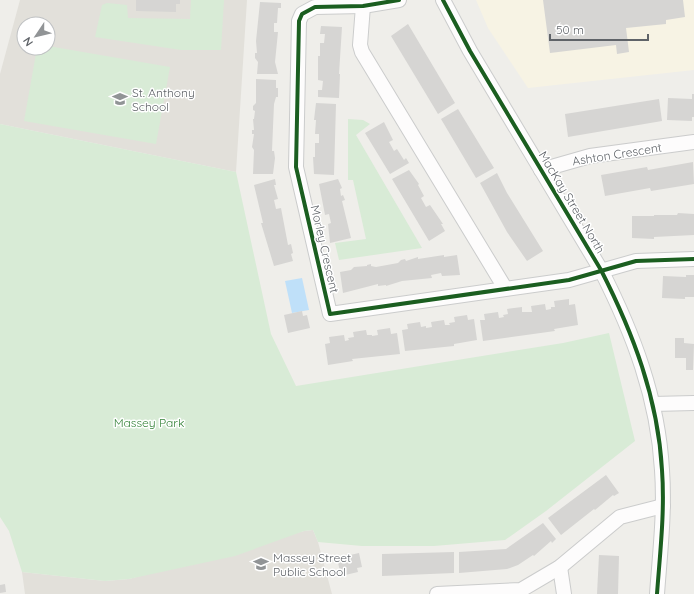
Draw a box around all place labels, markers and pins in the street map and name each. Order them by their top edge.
place label: St. Anthony School [132,85,195,114]
school or university icon: St. Anthony School [111,90,129,108]
place label: Massey Street Public School [273,550,351,579]
school or university icon: Massey Street Public School [252,555,270,573]

